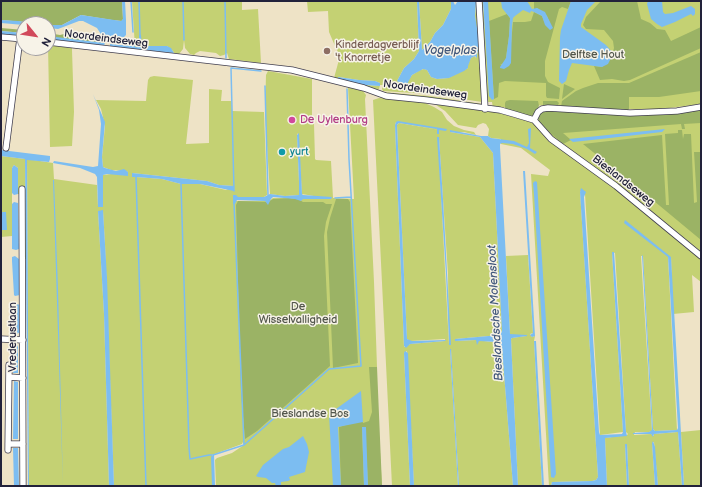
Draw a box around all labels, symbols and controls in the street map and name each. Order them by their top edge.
north arrow [16,16,56,56]
street label: Noordeindseweg [63,27,149,51]
text: N [38,35,54,49]
place label: Kinderdagverblijf 't Knorretje [335,38,419,64]
water label: Vogelplas [424,44,476,58]
marker: Kinderdagverblijf 't Knorretje [322,46,332,56]
park label: Delftse Hout [562,48,624,62]
street label: Noordeindseweg [382,78,468,102]
place label: De Uylenburg [300,113,368,127]
marker: De Uylenburg [287,115,297,125]
place label: yurt [290,145,309,159]
marker: yurt [277,147,287,157]
street label: Bieslandseweg [589,153,657,209]
water label: Bieslandsche Molensloot [485,245,507,381]
park label: De Wisselvalligheid [259,300,337,326]
street label: Vrederustlaan [6,302,20,372]
park label: Bieslandse Bos [271,407,349,421]

